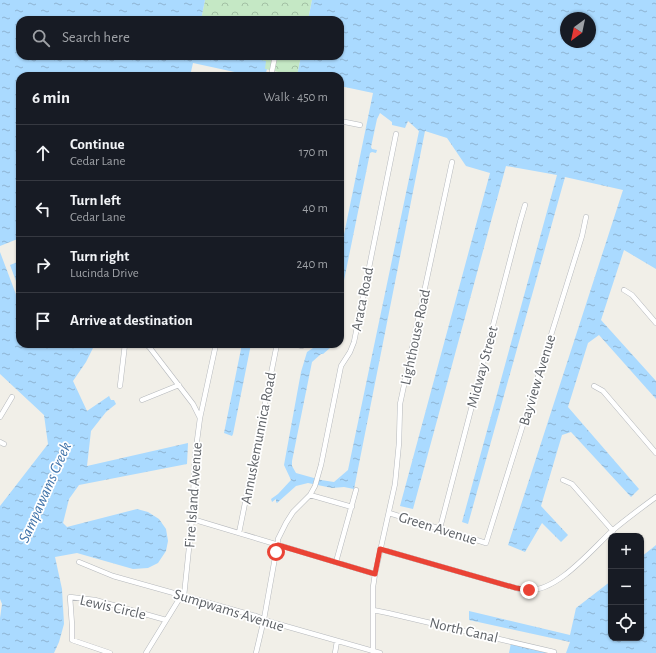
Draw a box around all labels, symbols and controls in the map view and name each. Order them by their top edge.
north arrow [560,12,596,48]
search box [16,16,344,60]
icon: search [30,27,52,49]
text: Search here [62,30,130,45]
text: 6 min [32,89,70,106]
text: Walk · 450 m [264,91,328,104]
text: Continue [70,137,125,152]
icon: ahead [32,142,54,164]
text: 170 m [299,146,328,159]
text: Cedar Lane [70,155,125,168]
text: Turn left [70,193,121,208]
icon: left [32,198,54,220]
text: 40 m [302,202,328,215]
text: Cedar Lane [70,211,125,224]
text: Turn right [70,249,129,264]
icon: right [32,254,54,276]
text: 240 m [296,258,328,271]
street label: Araca Road [349,266,376,332]
text: Lucinda Drive [70,267,139,280]
street label: Lighthouse Road [398,288,433,386]
icon: arrive [32,310,54,332]
text: Arrive at destination [70,313,193,328]
street label: Midway Street [464,324,501,410]
street label: Bayview Avenue [517,333,558,427]
street label: Annuskemunnica Road [238,371,279,505]
water label: Sampawams Creek [16,440,75,545]
street label: Fire Island Avenue [182,442,205,548]
street label: Green Avenue [397,509,479,548]
map controls [608,533,644,641]
button: + [608,533,644,569]
route start [267,543,285,561]
button: − [608,569,644,605]
route end [520,581,538,599]
street label: Sumpwams Avenue [172,587,286,634]
street label: Lewis Circle [78,593,147,622]
button: locate [608,605,644,641]
street label: North Canal [428,615,500,646]

